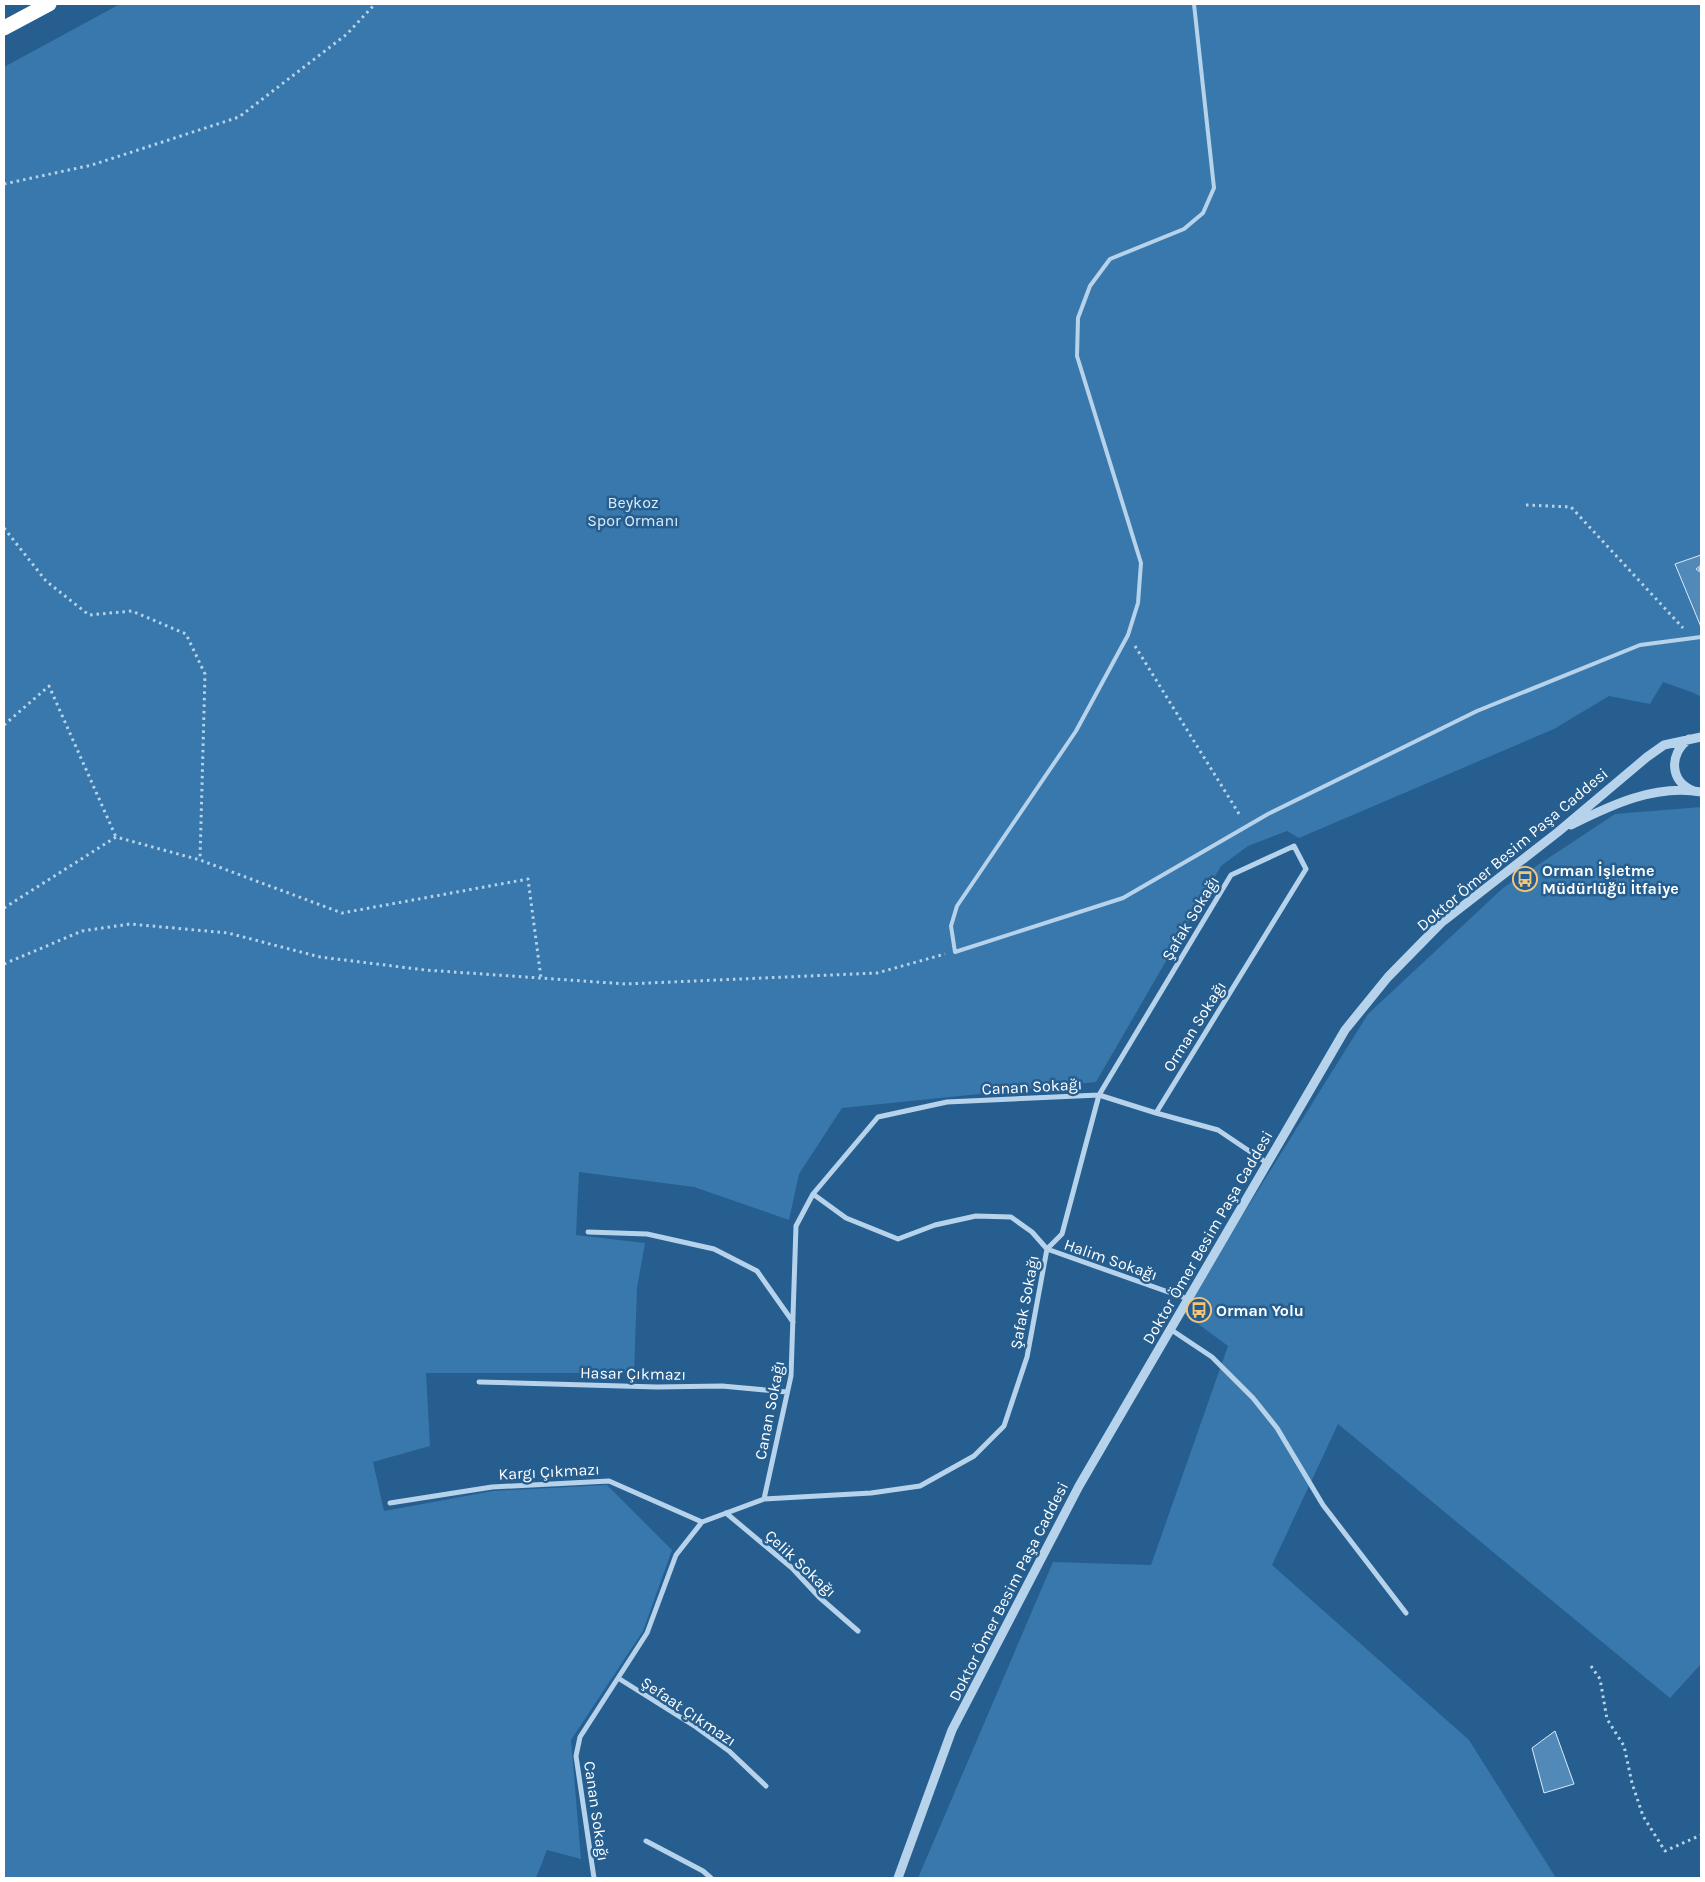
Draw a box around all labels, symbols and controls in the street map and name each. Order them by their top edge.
park label: Beykoz Spor Ormanı [587,493,679,530]
street label: Doktor Ömer Besim Paşa Caddesi [1413,764,1612,935]
place label: Orman İşletme Müdürlüğü İtfaiye [1542,861,1679,898]
bus stop icon: Orman İşletme Müdürlüğü İtfaiye [1512,866,1538,892]
street label: Şafak Sokağı [1158,872,1223,964]
street label: Orman Sokağı [1159,977,1230,1075]
street label: Canan Sokağı [981,1074,1083,1099]
street label: Doktor Ömer Besim Paşa Caddesi [1138,1127,1277,1347]
street label: Halim Sokağı [1062,1235,1160,1284]
street label: Şafak Sokağı [1006,1253,1043,1351]
bus stop icon: Orman Yolu [1186,1297,1212,1323]
place label: Orman Yolu [1216,1301,1304,1320]
street label: Canan Sokağı [751,1359,788,1461]
street label: Hasar Çıkmazı [580,1363,686,1384]
street label: Kargı Çıkmazı [498,1459,600,1484]
street label: Doktor Ömer Besim Paşa Caddesi [945,1478,1072,1704]
street label: Çelik Sokağı [761,1526,840,1601]
street label: Şefaat Çıkmazı [638,1673,740,1750]
street label: Canan Sokağı [580,1760,613,1862]

